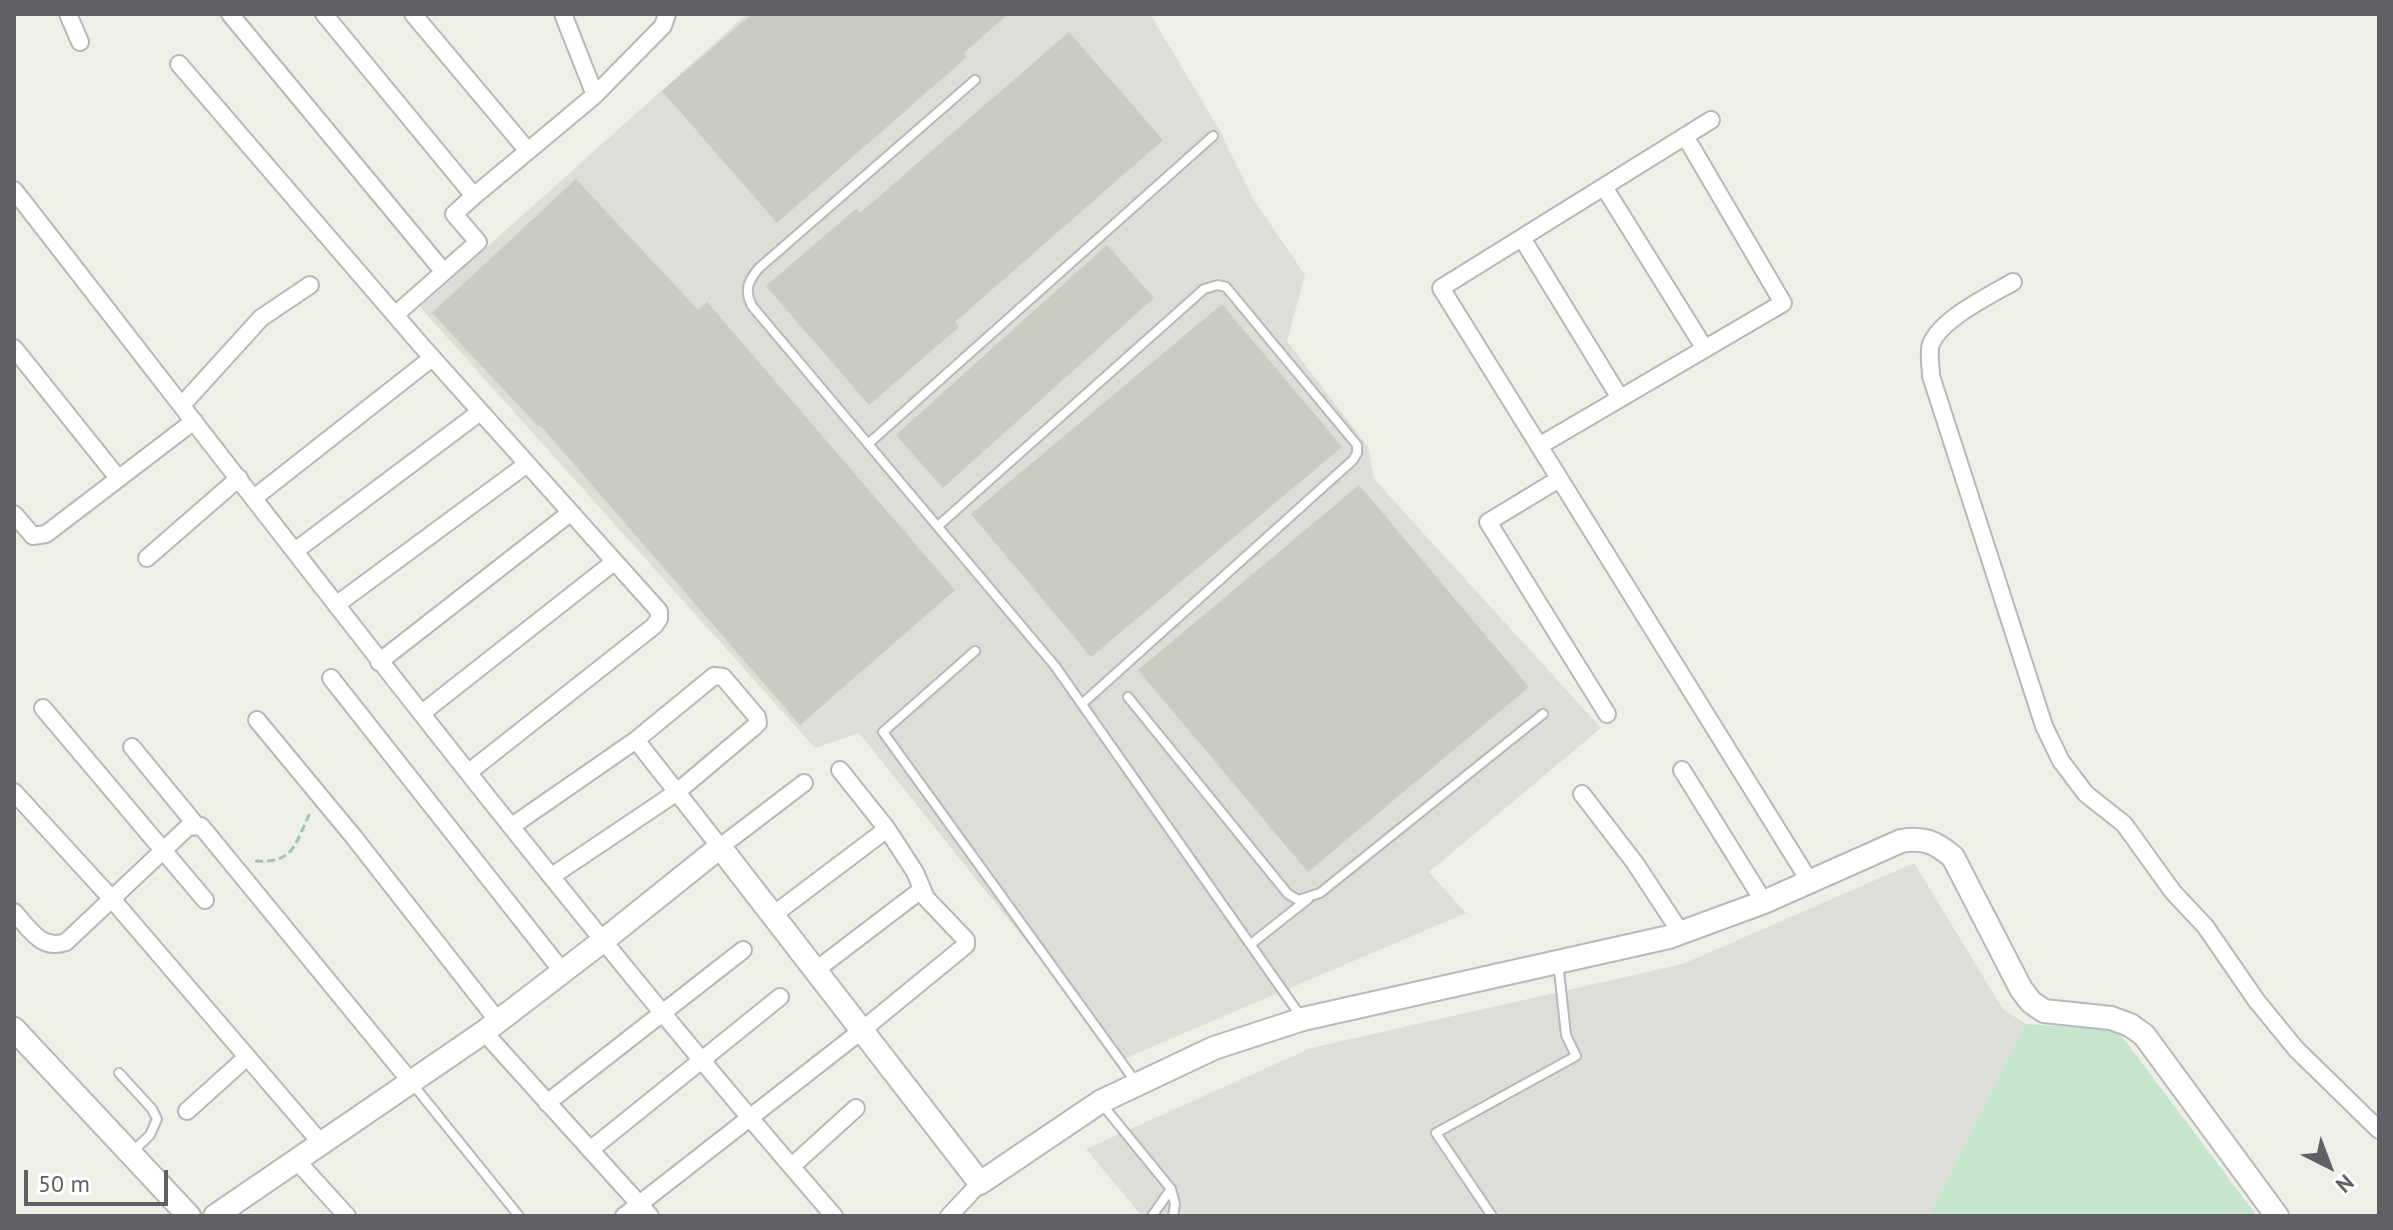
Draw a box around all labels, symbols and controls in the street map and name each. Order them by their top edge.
north arrow [2289,1126,2369,1206]
scale bar [28,1154,172,1204]
text: 50 m [38,1168,90,1199]
text: N [2330,1169,2360,1199]

